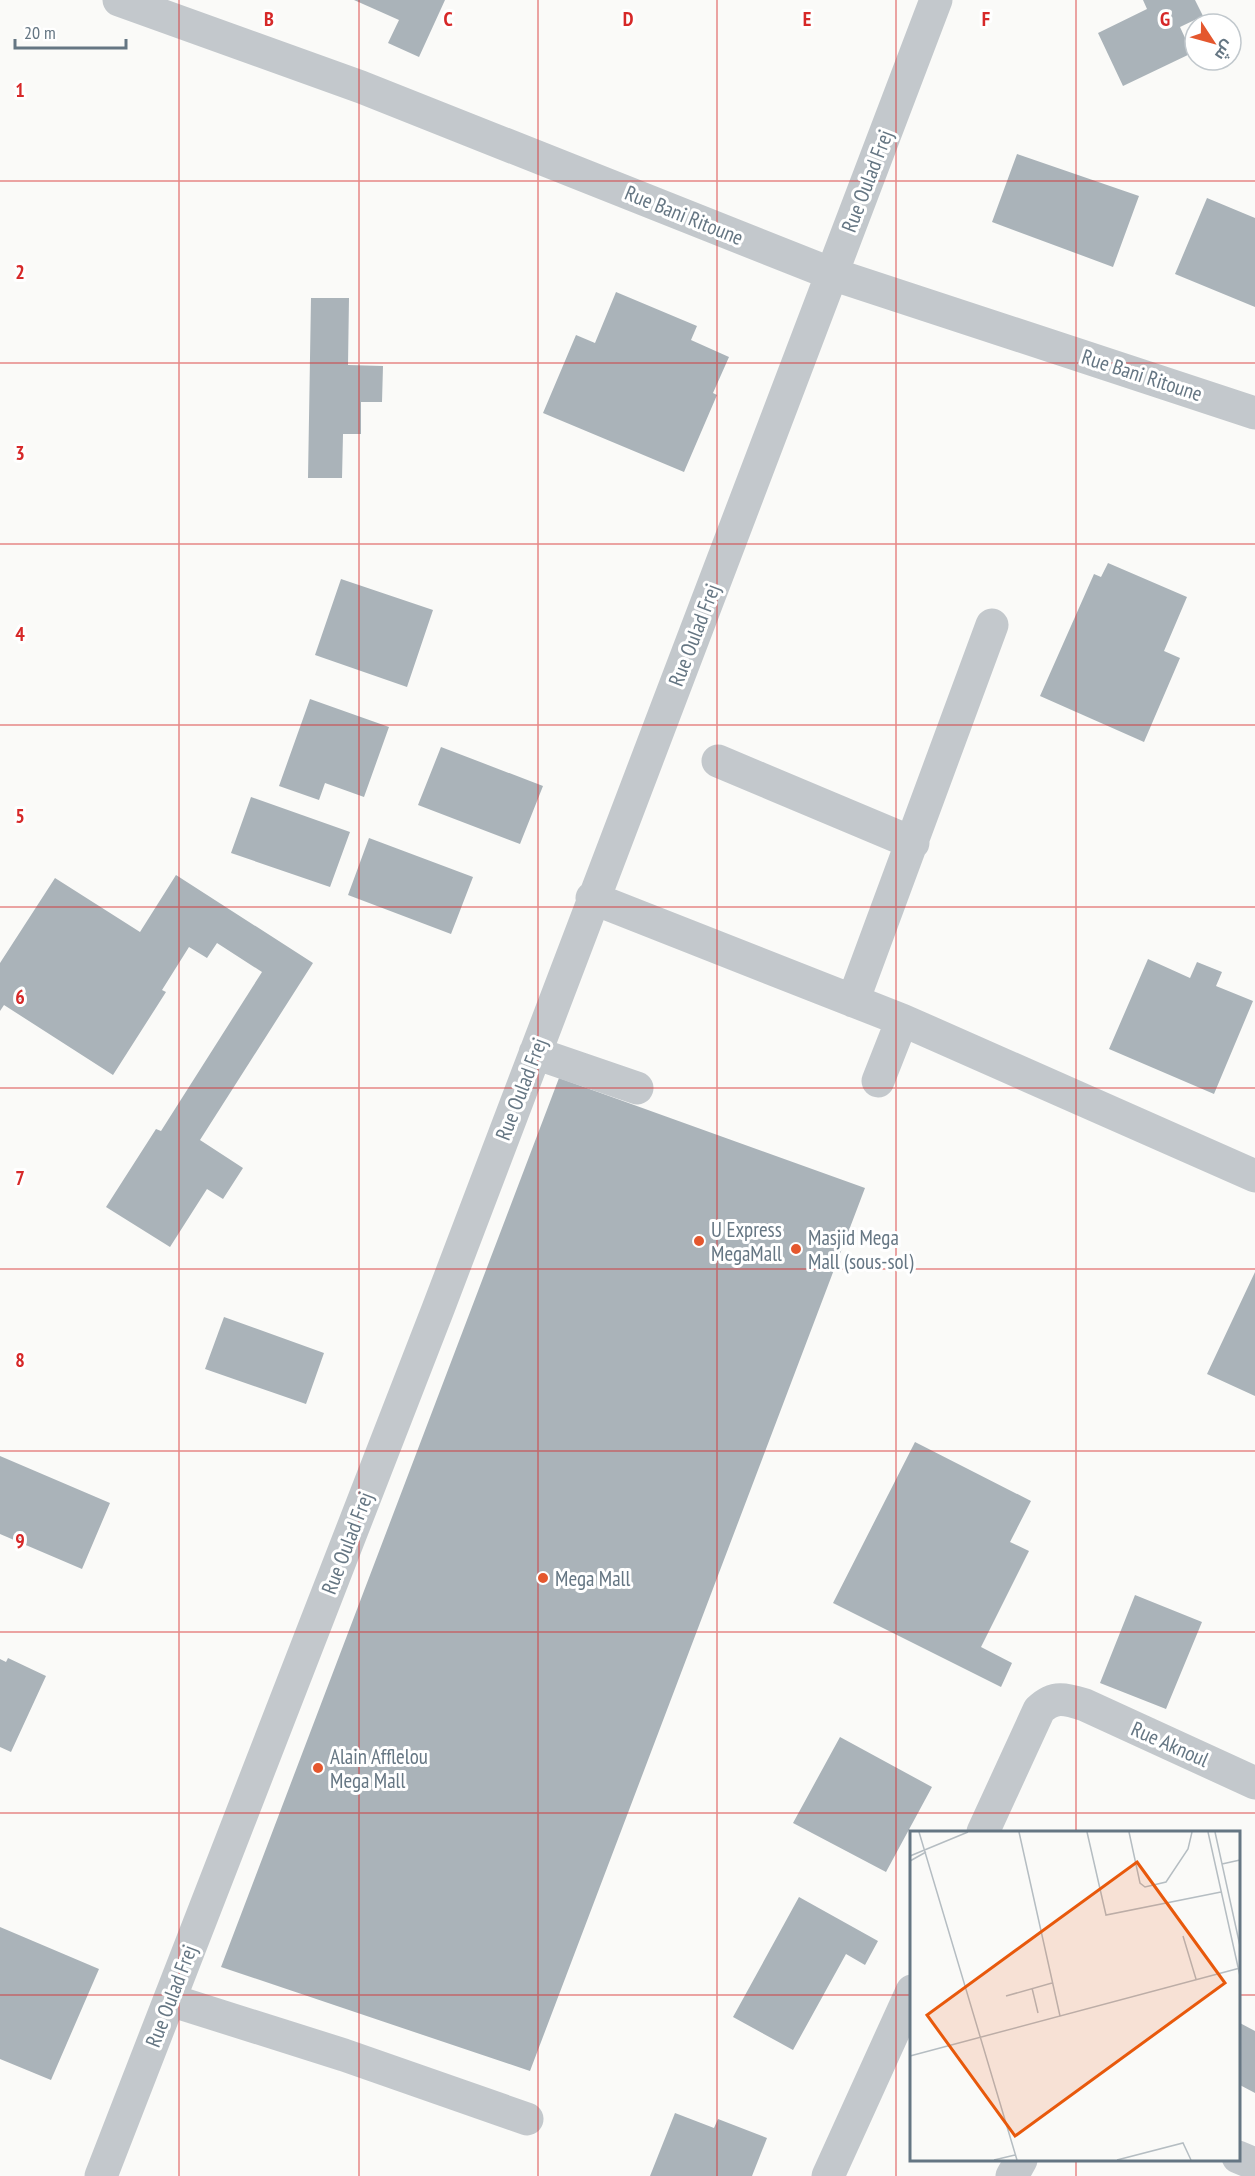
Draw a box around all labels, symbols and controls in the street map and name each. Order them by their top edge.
text: B [264,6,274,32]
text: C [443,6,453,32]
text: D [623,6,634,32]
text: E [803,6,811,32]
text: F [982,6,990,32]
text: G [1160,6,1170,32]
scale bar [15,12,126,50]
north arrow [1183,12,1243,72]
text: 20 m [24,21,56,44]
text: ش [1211,37,1239,65]
text: 1 [15,77,25,103]
street label: Rue Oulad Frej [835,126,899,236]
street label: Rue Bani Ritoune [621,179,747,251]
text: 2 [15,259,25,285]
street label: Rue Bani Ritoune [1078,343,1206,407]
text: 3 [15,440,25,466]
street label: Rue Oulad Frej [662,580,726,690]
text: 4 [15,621,25,647]
text: 5 [15,803,25,829]
text: 6 [15,984,25,1010]
street label: Rue Oulad Frej [489,1034,553,1144]
text: 7 [15,1165,25,1191]
place label: U Express MegaMall [711,1216,782,1267]
place label: Masjid Mega Mall (sous-sol) [808,1224,913,1275]
marker: U Express MegaMall [692,1234,706,1248]
marker: Masjid Mega Mall (sous-sol) [789,1242,803,1256]
text: 8 [15,1347,25,1373]
street label: Rue Oulad Frej [315,1488,379,1598]
text: 9 [15,1528,25,1554]
place label: Mega Mall [555,1565,630,1592]
marker: Mega Mall [536,1571,550,1585]
street label: Rue Aknoul [1127,1715,1213,1773]
place label: Alain Afflelou Mega Mall [330,1743,428,1794]
marker: Alain Afflelou Mega Mall [311,1761,325,1775]
inset map [910,1831,1240,2161]
street label: Rue Oulad Frej [139,1941,203,2051]

